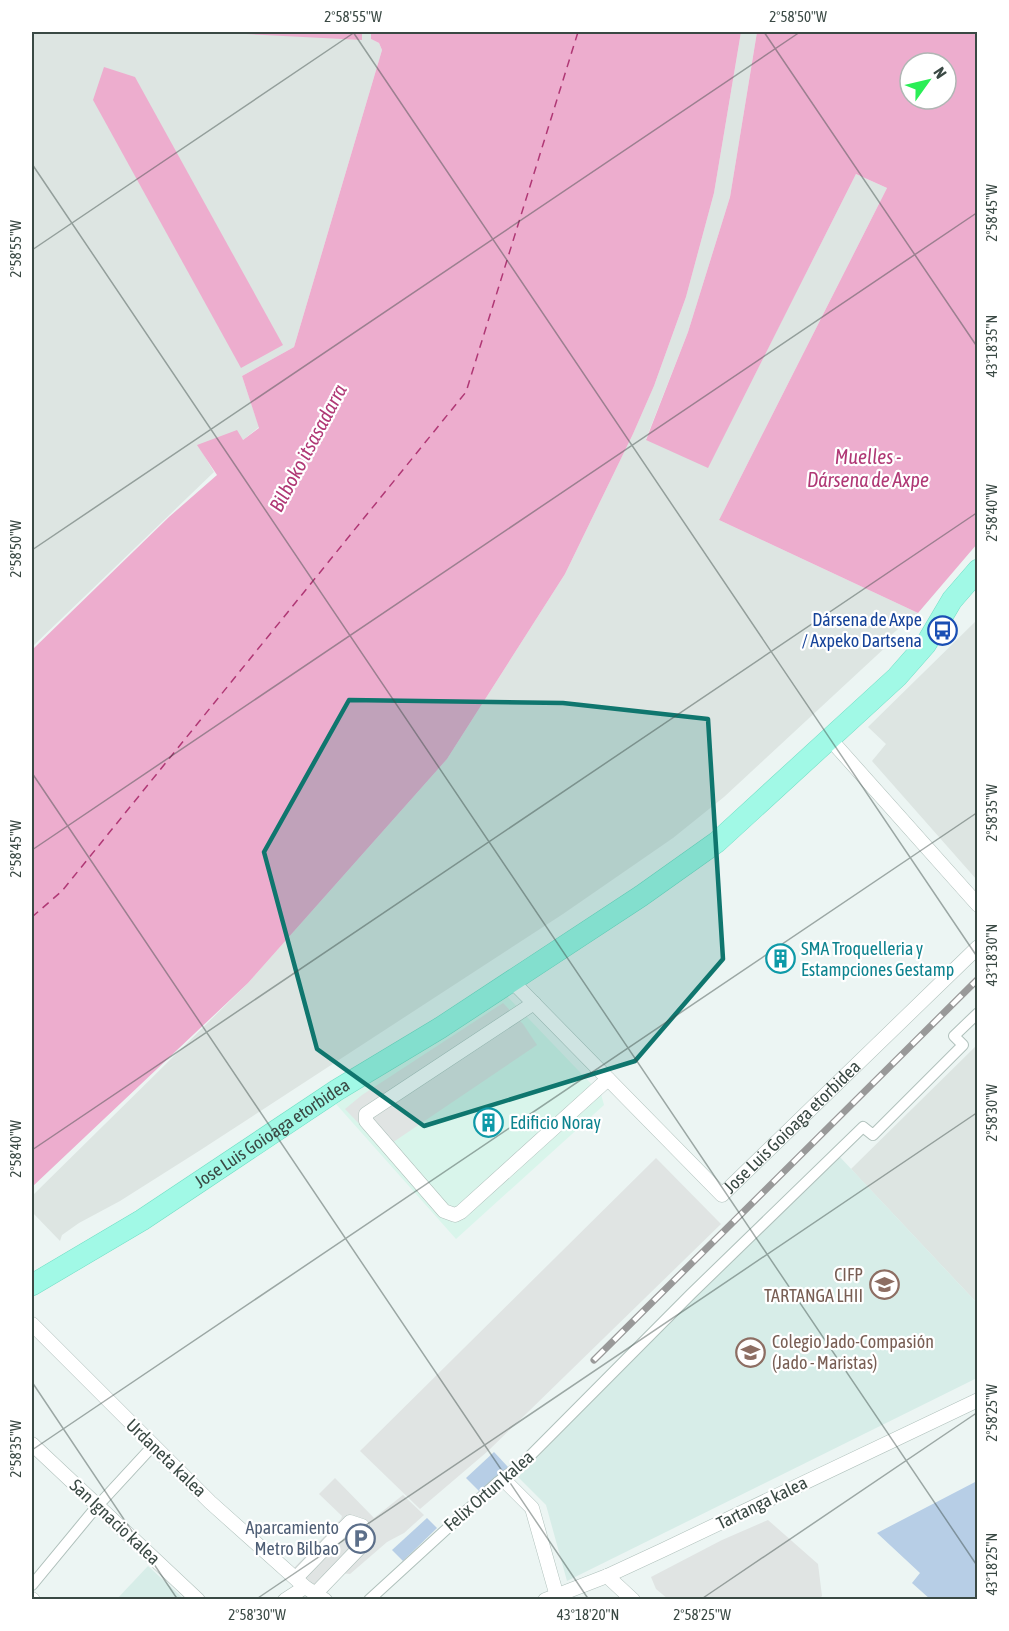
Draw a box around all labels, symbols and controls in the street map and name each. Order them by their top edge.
text: 2°58'55"W [324,8,382,25]
text: 2°58'50"W [769,8,827,25]
north arrow [898,51,958,111]
text: N [930,64,951,82]
text: 2°58'45"W [983,184,1000,242]
text: 2°58'55"W [7,220,24,278]
text: 43°18'35"N [983,315,1000,377]
water label: Bilboko itsasadarra [264,380,351,515]
water label: Muelles - Dársena de Axpe [807,445,929,491]
text: 2°58'40"W [983,484,1000,542]
text: 2°58'50"W [7,520,24,578]
place label: Dársena de Axpe / Axpeko Dartsena [802,609,922,651]
bus stop icon: Dársena de Axpe / Axpeko Dartsena [927,614,959,646]
text: 2°58'35"W [983,784,1000,842]
text: 2°58'45"W [7,820,24,878]
text: 43°18'30"N [983,924,1000,986]
place label: SMA Troquelleria y Estampciones Gestamp [801,938,954,980]
building icon: SMA Troquelleria y Estampciones Gestamp [764,943,796,975]
street label: Jose Luis Goioaga etorbidea [719,1056,864,1197]
street label: Jose Luis Goioaga etorbidea [190,1074,353,1192]
text: 2°58'30"W [983,1084,1000,1142]
building icon: Edificio Noray [473,1107,505,1139]
place label: Edificio Noray [510,1112,601,1133]
text: 2°58'40"W [7,1120,24,1178]
place label: CIFP TARTANGA LHII [764,1264,863,1306]
school or university icon: CIFP TARTANGA LHII [868,1269,900,1301]
place label: Colegio Jado-Compasión (Jado - Maristas) [772,1331,934,1373]
school or university icon: Colegio Jado-Compasión (Jado - Maristas) [735,1336,767,1368]
text: 2°58'25"W [983,1384,1000,1442]
street label: Urdaneta kalea [122,1414,211,1501]
text: 2°58'35"W [7,1420,24,1478]
street label: Felix Ortun kalea [440,1446,538,1535]
street label: Tartanga kalea [713,1472,810,1533]
street label: San Ignacio kalea [66,1474,165,1569]
place label: Aparcamiento Metro Bilbao [245,1517,339,1559]
parking icon: Aparcamiento Metro Bilbao [344,1522,376,1554]
text: 43°18'25"N [983,1533,1000,1595]
text: 2°58'30"W [228,1606,286,1623]
text: 43°18'20"N [557,1606,619,1623]
text: 2°58'25"W [673,1606,731,1623]

